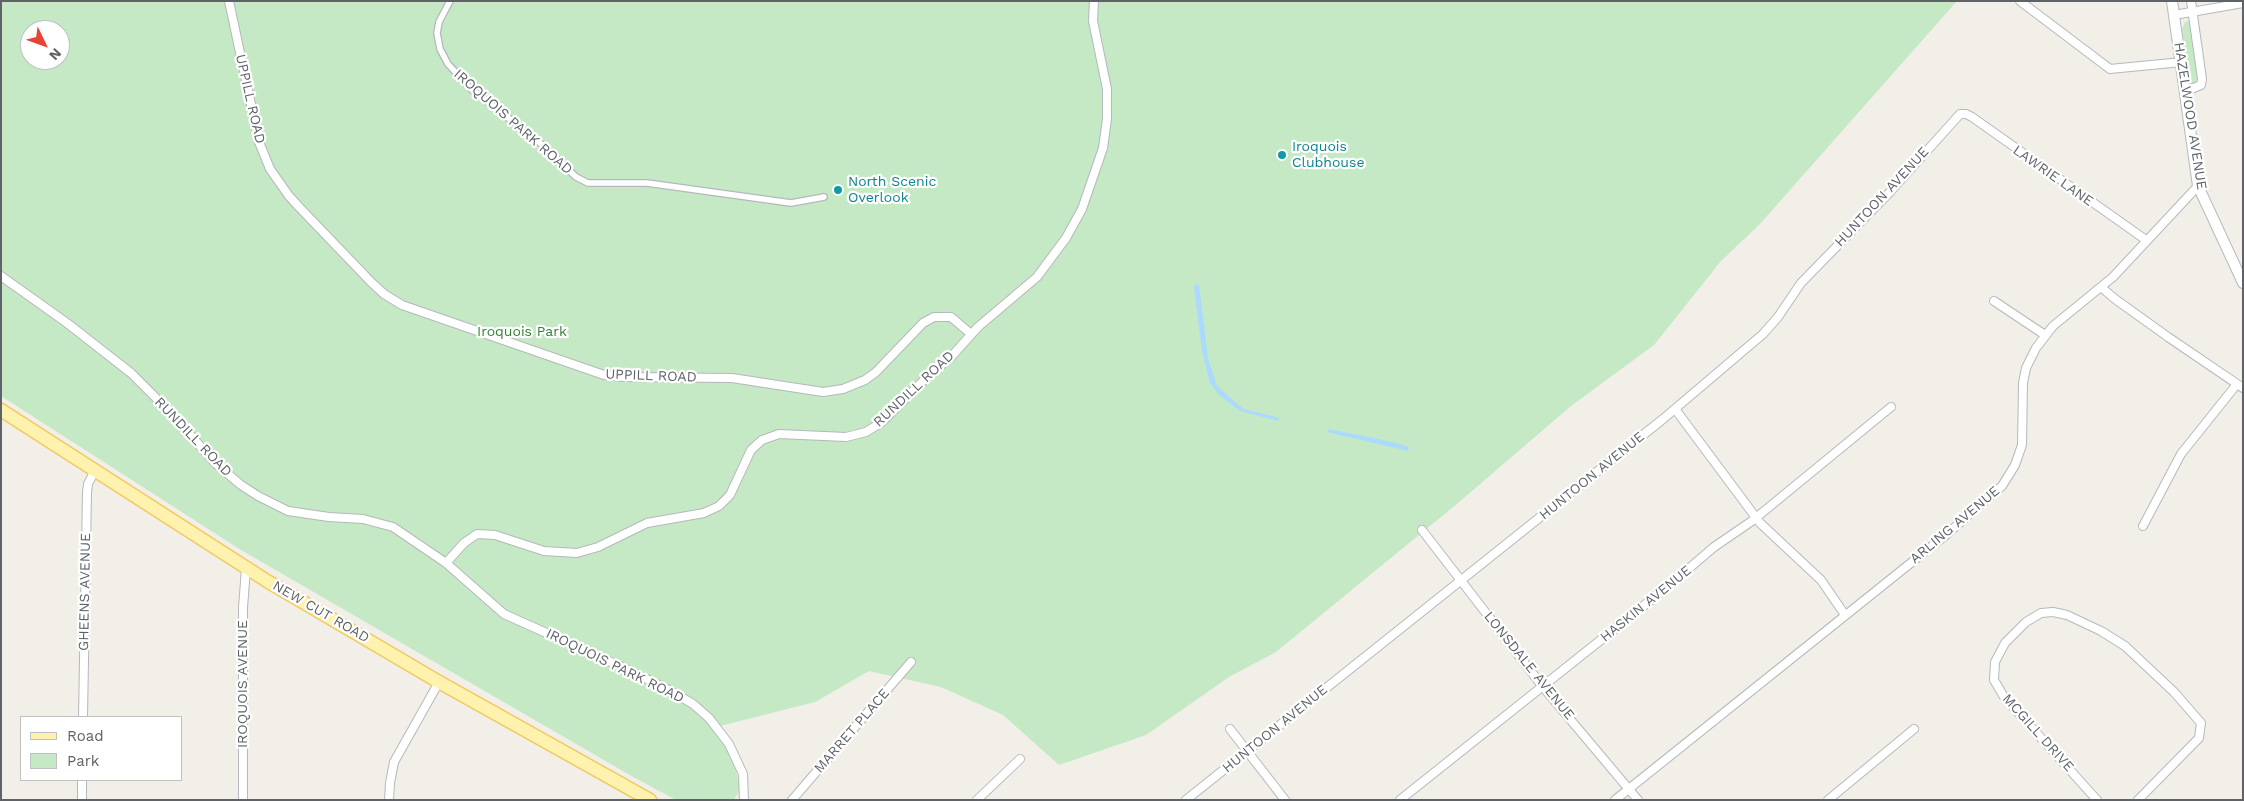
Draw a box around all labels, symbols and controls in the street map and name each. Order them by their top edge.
north arrow [20,20,70,70]
street label: HAZELWOOD AVENUE [2170,41,2210,191]
text: N [46,45,65,64]
street label: UPPILL ROAD [232,53,268,145]
street label: IROQUOIS PARK ROAD [450,66,576,178]
place label: Iroquois Clubhouse [1292,139,1364,172]
street label: LAWRIE LANE [2009,142,2097,210]
street label: HUNTOON AVENUE [1831,144,1933,250]
marker: Iroquois Clubhouse [1276,149,1288,161]
place label: North Scenic Overlook [848,174,936,206]
marker: North Scenic Overlook [832,184,844,196]
park label: Iroquois Park [477,324,567,340]
street label: RUNDILL ROAD [870,347,958,431]
street label: UPPILL ROAD [605,366,697,386]
street label: RUNDILL ROAD [151,394,235,480]
street label: HUNTOON AVENUE [1536,429,1648,523]
street label: ARLING AVENUE [1907,483,2003,567]
street label: GHEENS AVENUE [76,533,94,651]
street label: HASKIN AVENUE [1597,562,1695,646]
street label: NEW CUT ROAD [270,577,372,647]
street label: LONSDALE AVENUE [1480,608,1578,724]
street label: IROQUOIS AVENUE [235,620,251,748]
street label: IROQUOIS PARK ROAD [543,625,687,707]
street label: HUNTOON AVENUE [1219,682,1331,776]
street label: MARRET PLACE [811,685,893,777]
street label: MCGILL DRIVE [1999,691,2077,775]
legend [20,716,182,781]
text: Road [67,727,104,745]
text: Park [67,752,99,770]

